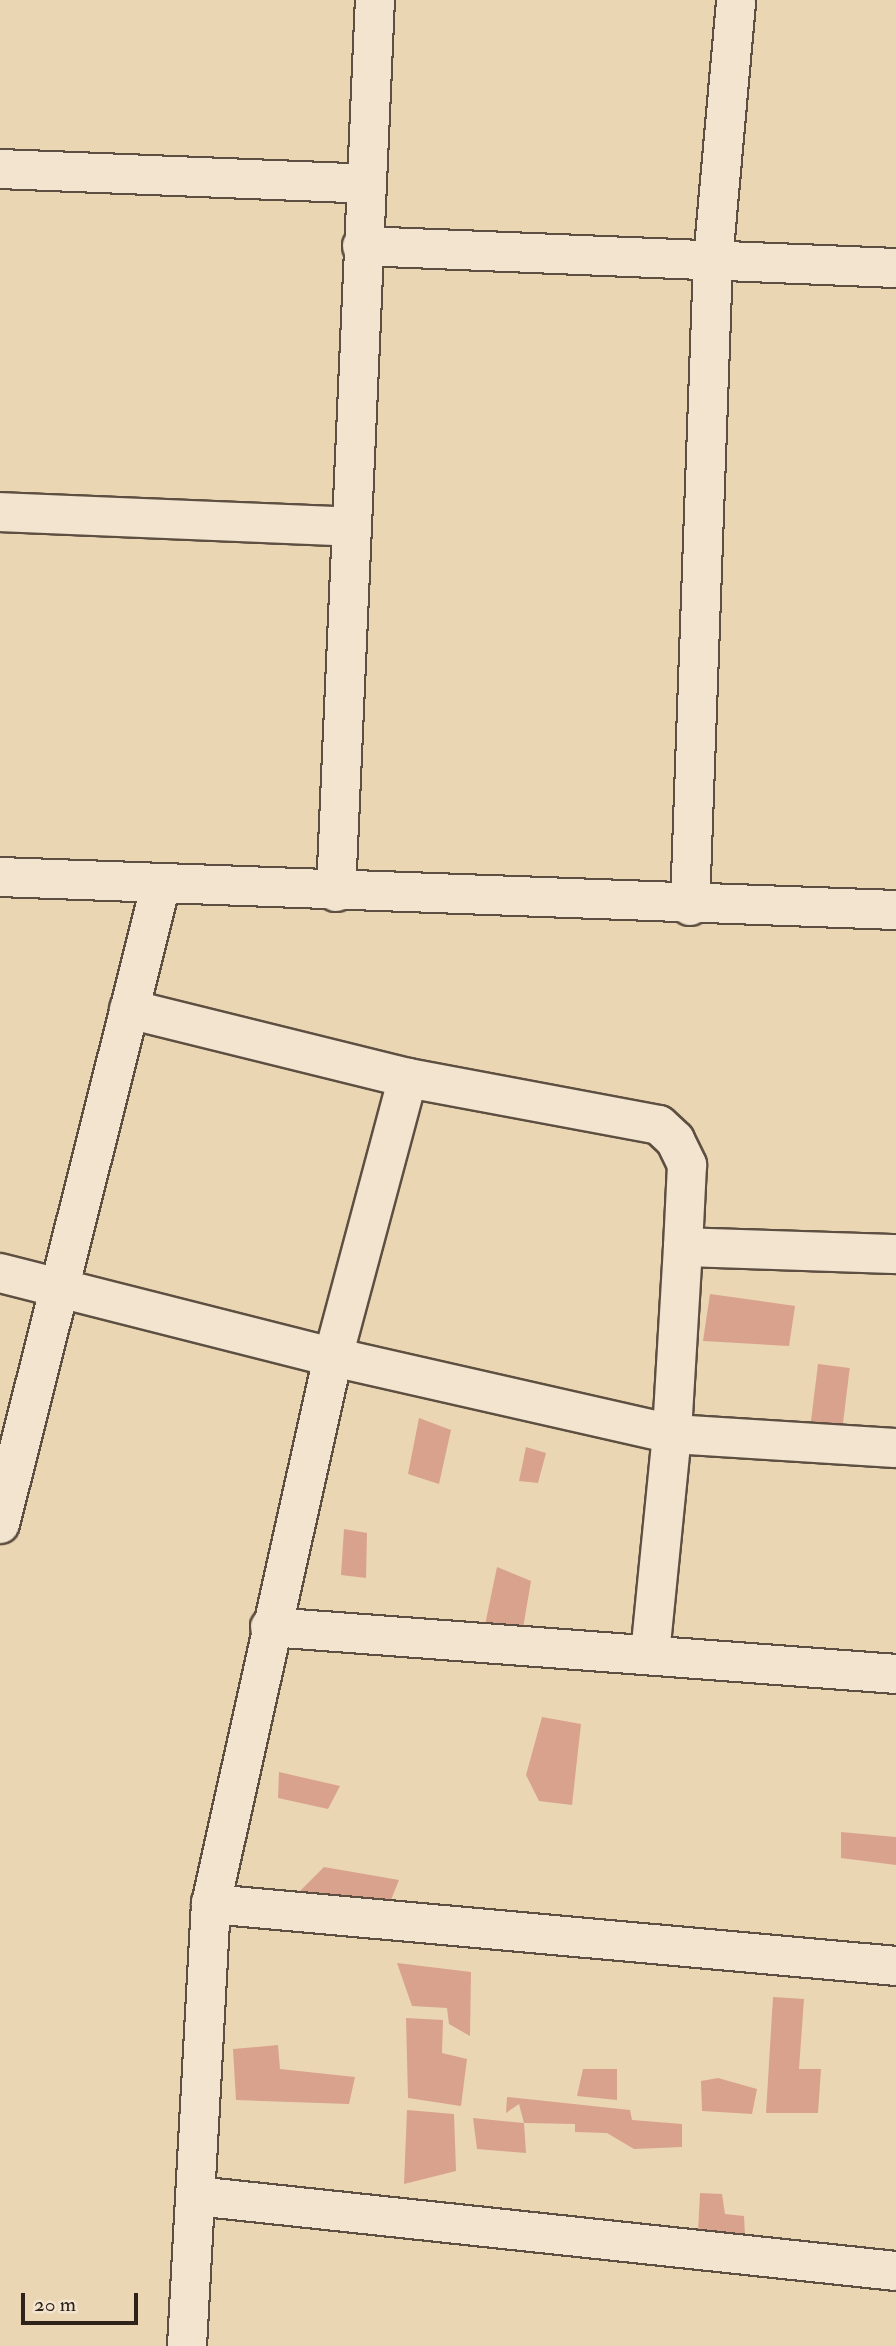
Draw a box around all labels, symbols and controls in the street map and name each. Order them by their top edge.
scale bar [24,2280,142,2324]
text: 20 m [34,2291,76,2318]

